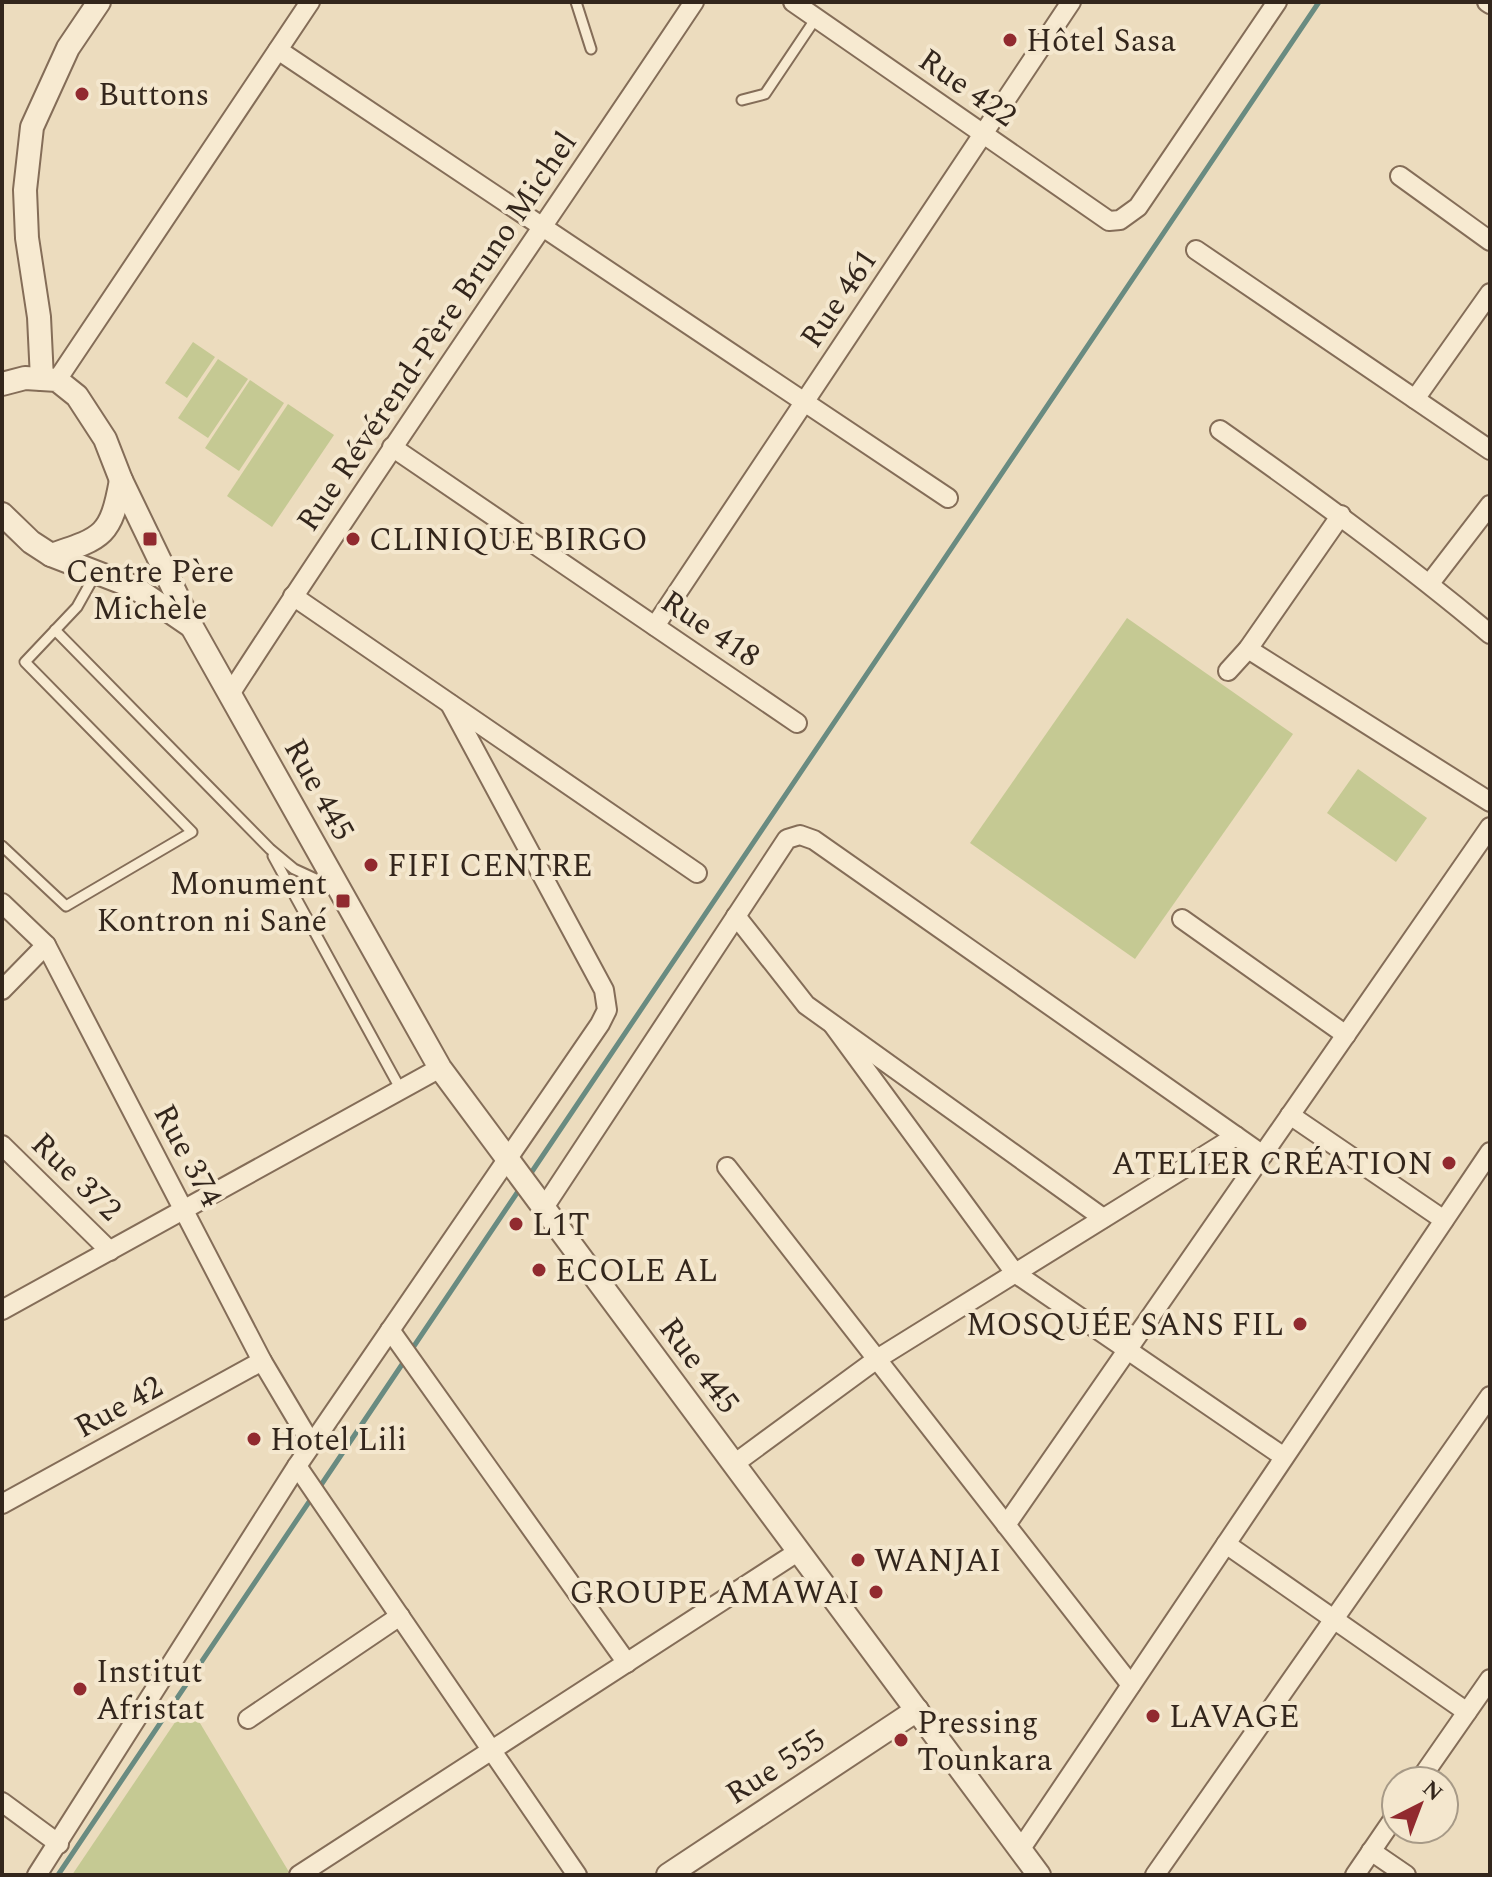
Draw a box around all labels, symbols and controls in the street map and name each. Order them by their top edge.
place label: Hôtel Sasa [1026,17,1177,66]
marker: Hôtel Sasa [1001,31,1019,49]
street label: Rue 422 [908,36,1026,140]
place label: Buttons [98,71,209,120]
marker: Buttons [73,85,91,103]
street label: Rue Révérend-Père Bruno Michel [285,122,590,542]
street label: Rue 461 [788,239,890,358]
place label: CLINIQUE BIRGO [369,516,648,565]
marker: Centre Père Michèle [141,530,159,548]
marker: CLINIQUE BIRGO [344,530,362,548]
place label: Centre Père Michèle [66,548,234,634]
street label: Rue 418 [651,578,770,680]
street label: Rue 445 [270,729,367,850]
place label: FIFI CENTRE [387,842,593,891]
marker: FIFI CENTRE [362,856,380,874]
place label: Monument Kontron ni Sané [97,860,327,946]
marker: Monument Kontron ni Sané [334,892,352,910]
street label: Rue 374 [140,1095,235,1216]
street label: Rue 372 [19,1121,133,1233]
place label: ATELIER CRÉATION [1111,1140,1433,1189]
marker: ATELIER CRÉATION [1440,1154,1458,1172]
place label: L1T [532,1201,590,1250]
marker: L1T [507,1215,525,1233]
place label: ECOLE AL [555,1247,718,1296]
marker: ECOLE AL [530,1261,548,1279]
place label: MOSQUÉE SANS FIL [966,1301,1284,1350]
street label: Rue 445 [646,1307,752,1425]
marker: MOSQUÉE SANS FIL [1291,1315,1309,1333]
street label: Rue 42 [65,1363,172,1452]
place label: Hotel Lili [270,1416,407,1465]
marker: Hotel Lili [245,1430,263,1448]
place label: WANJAI [874,1537,1001,1586]
marker: WANJAI [849,1551,867,1569]
place label: GROUPE AMAWAI [570,1569,860,1618]
marker: GROUPE AMAWAI [867,1583,885,1601]
place label: Institut Afristat [96,1648,205,1734]
marker: Institut Afristat [71,1680,89,1698]
place label: LAVAGE [1169,1693,1300,1742]
place label: Pressing Tounkara [917,1699,1053,1785]
marker: LAVAGE [1144,1707,1162,1725]
street label: Rue 555 [716,1717,836,1818]
marker: Pressing Tounkara [892,1731,910,1749]
north arrow [1380,1765,1460,1845]
text: N [1415,1773,1450,1810]

